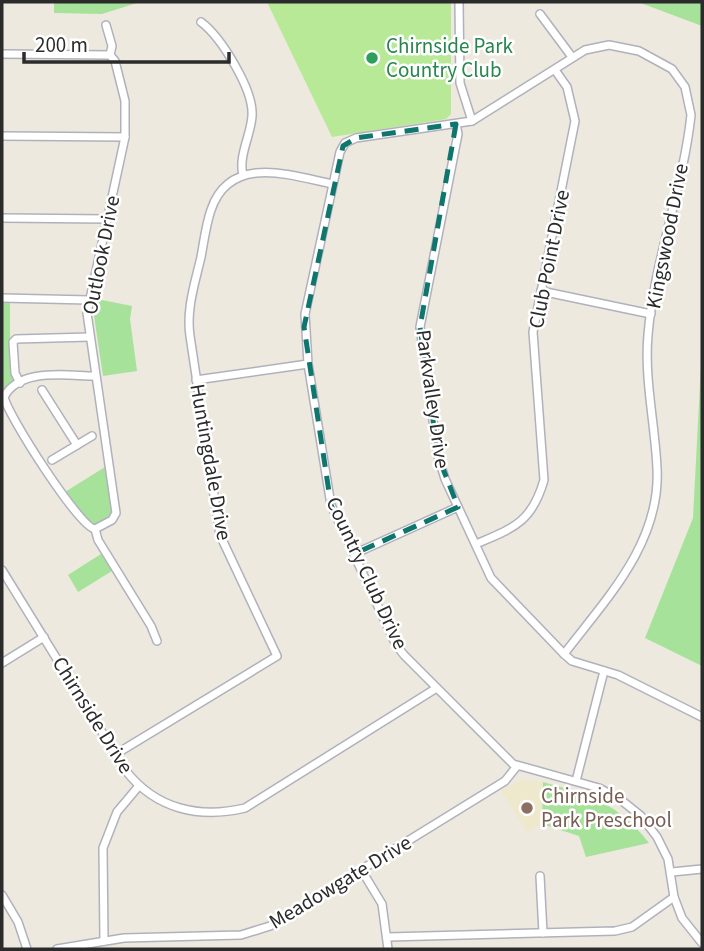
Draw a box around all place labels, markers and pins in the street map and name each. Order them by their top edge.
place label: Chirnside Park Country Club [386,31,513,85]
marker: Chirnside Park Country Club [364,50,380,66]
place label: Chirnside Park Preschool [541,781,672,835]
marker: Chirnside Park Preschool [519,800,535,816]

